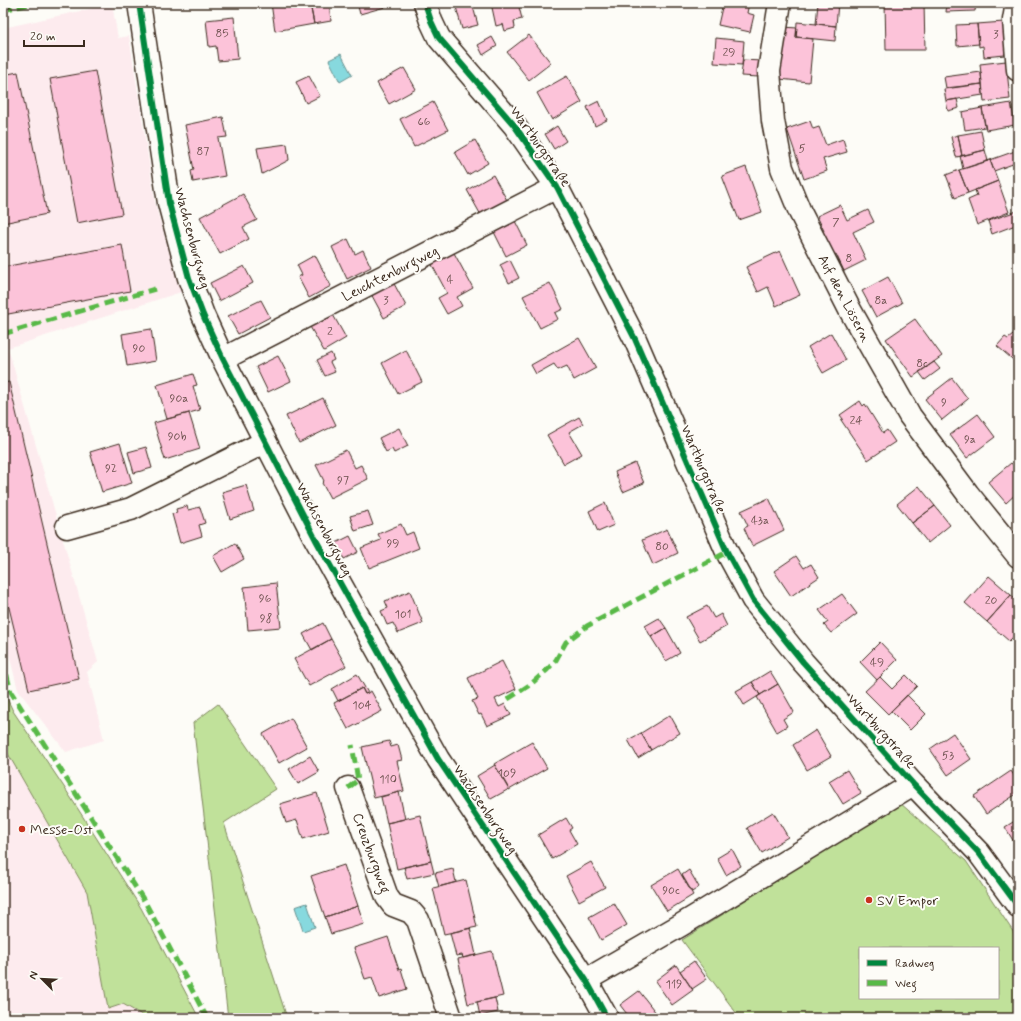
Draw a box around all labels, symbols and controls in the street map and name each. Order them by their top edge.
scale bar [24,22,84,48]
house number: 85 [215,26,229,42]
house number: 3 [993,27,999,43]
text: 20 m [30,29,56,45]
house number: 29 [722,45,736,61]
street label: Wartburgstraße [505,103,575,191]
house number: 66 [418,114,431,130]
house number: 5 [798,141,806,157]
house number: 87 [197,144,209,160]
street label: Wachsenburgweg [168,186,214,291]
house number: 7 [832,215,840,231]
street label: Leuchtenburgweg [339,242,443,308]
house number: 8 [846,251,852,267]
street label: Auf den Lösern [814,252,875,345]
house number: 4 [447,272,454,288]
house number: 3 [383,293,389,309]
house number: 8a [875,293,887,309]
house number: 2 [327,324,333,340]
house number: 90 [133,341,146,357]
house number: 8c [916,356,928,372]
house number: 90a [170,391,188,407]
house number: 9 [941,395,947,411]
house number: 24 [849,413,863,429]
street label: Wartburgstraße [675,422,730,517]
house number: 90b [168,429,186,445]
house number: 9a [964,432,976,448]
house number: 92 [105,461,117,477]
house number: 97 [337,473,349,489]
street label: Wachsenburgweg [290,480,356,580]
house number: 43a [751,513,769,529]
house number: 99 [386,536,400,552]
house number: 80 [655,539,669,555]
house number: 96 [259,591,272,607]
house number: 20 [985,593,998,609]
house number: 101 [395,607,411,623]
house number: 98 [260,611,272,627]
house number: 49 [870,655,884,671]
street label: Wartburgstraße [842,691,920,774]
house number: 104 [352,698,372,714]
house number: 53 [942,748,954,764]
street label: Wachsenburgweg [447,762,522,859]
house number: 109 [498,766,516,782]
house number: 110 [379,772,397,788]
street label: Creuzburgweg [346,811,394,897]
place label: Messe-Ost [30,821,93,839]
marker: Messe-Ost [17,824,27,834]
house number: 90c [662,883,680,899]
place label: SV Empor [877,892,938,910]
marker: SV Empor [864,895,874,905]
legend [859,947,999,999]
text: Radweg [895,956,934,972]
north arrow [22,959,62,999]
text: N [26,969,42,982]
text: Weg [895,976,917,993]
house number: 119 [666,977,682,993]

